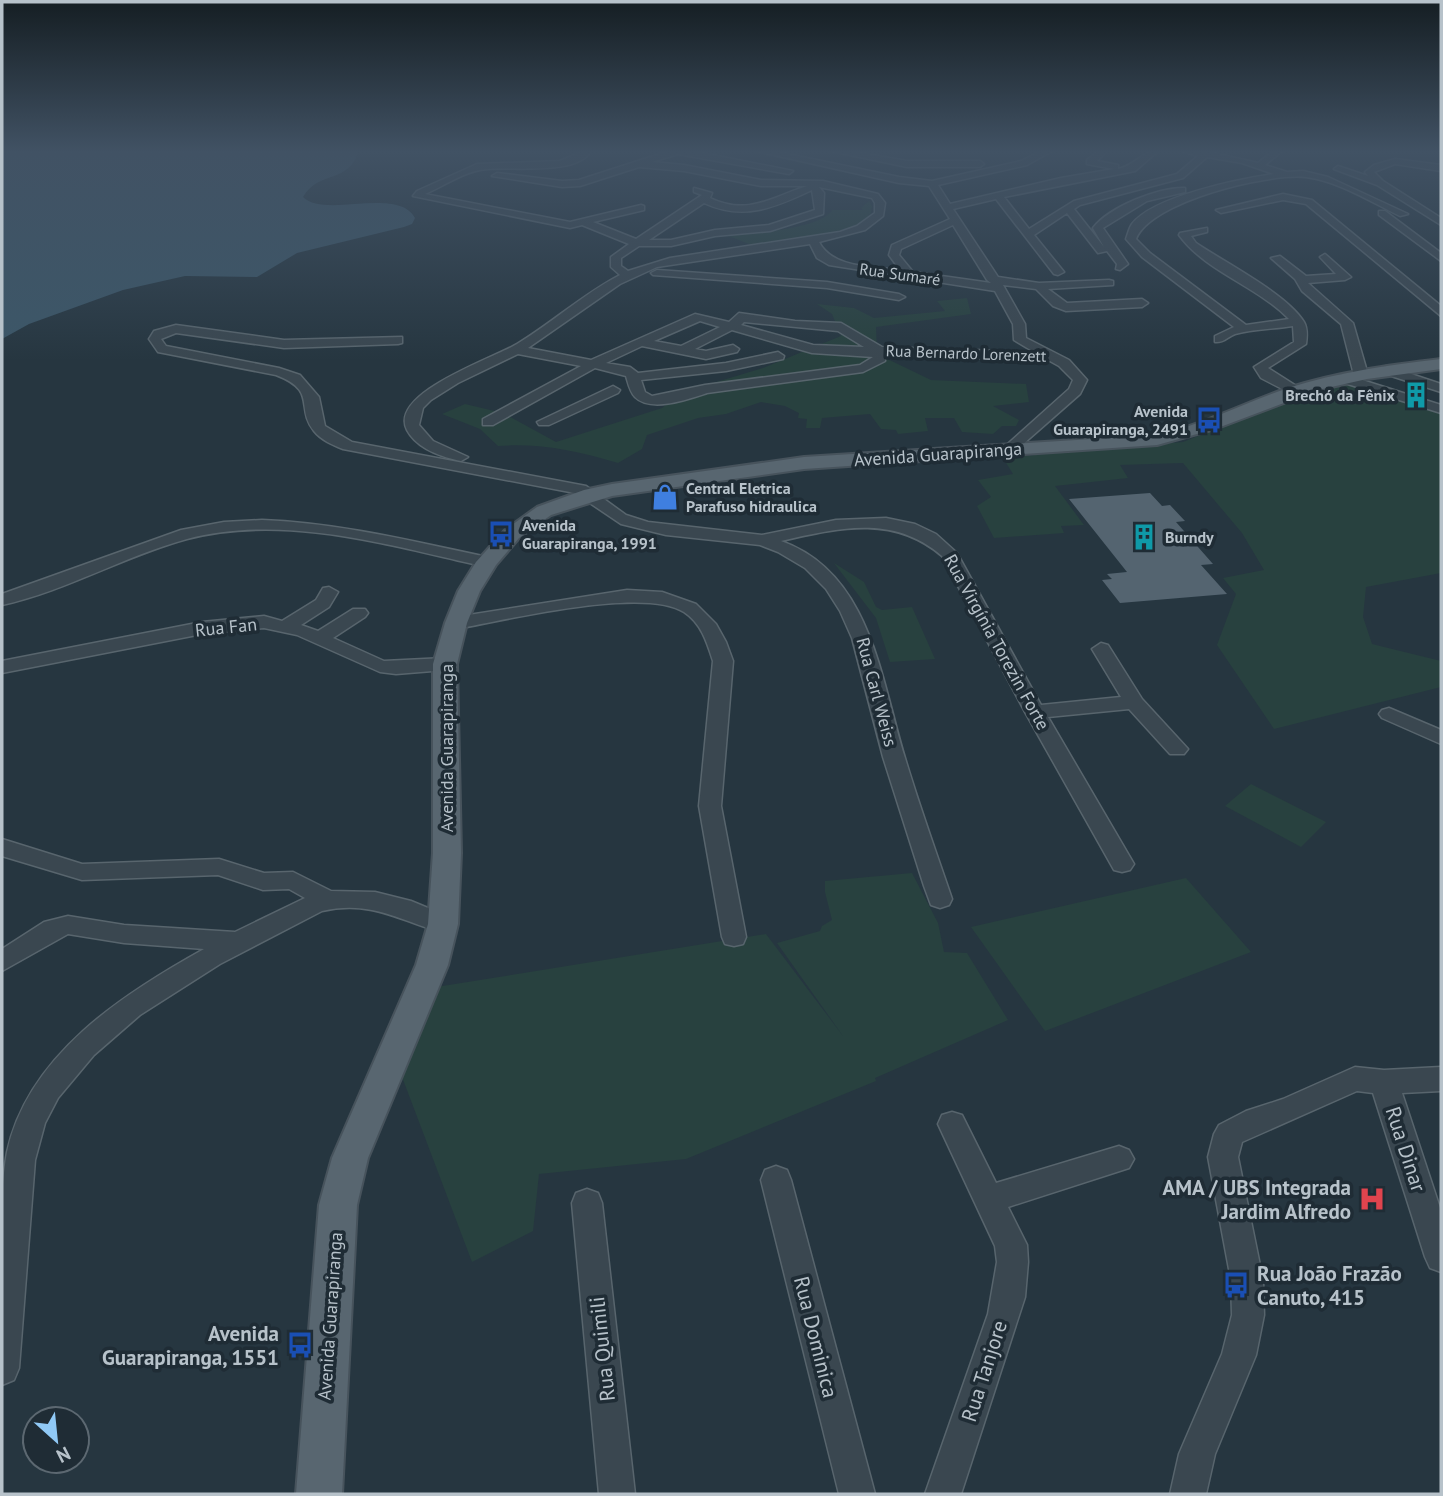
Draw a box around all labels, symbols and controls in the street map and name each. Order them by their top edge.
street label: Rua Sumaré [858,258,942,290]
street label: Rua Bernardo Lorenzett [885,340,1047,366]
building icon: Brechó da Fênix [1401,380,1431,410]
place label: Brechó da Fênix [1285,385,1396,405]
place label: Avenida Guarapiranga, 2491 [1053,401,1188,439]
bus stop icon: Avenida Guarapiranga, 2491 [1194,405,1224,435]
street label: Avenida Guarapiranga [853,437,1023,471]
place label: Central Eletrica Parafuso hidraulica [686,478,817,516]
shop icon: Central Eletrica Parafuso hidraulica [650,482,680,512]
place label: Avenida Guarapiranga, 1991 [522,515,657,553]
bus stop icon: Avenida Guarapiranga, 1991 [486,519,516,549]
building icon: Burndy [1129,522,1159,552]
place label: Burndy [1165,527,1214,547]
street label: Rua Virgínia Torezin Forte [939,550,1055,734]
street label: Rua Fan [194,612,258,642]
street label: Rua Carl Weiss [851,635,903,749]
street label: Avenida Guarapiranga [435,664,458,832]
street label: Rua Dinar [1380,1103,1432,1195]
place label: AMA / UBS Integrada Jardim Alfredo [1163,1174,1351,1225]
hospital icon: AMA / UBS Integrada Jardim Alfredo [1357,1184,1387,1214]
street label: Avenida Guarapiranga [313,1231,347,1401]
place label: Rua João Frazão Canuto, 415 [1257,1260,1402,1311]
bus stop icon: Rua João Frazão Canuto, 415 [1221,1270,1251,1300]
street label: Rua Dominica [788,1273,844,1401]
street label: Rua Quimili [583,1295,621,1403]
street label: Rua Tanjore [955,1317,1013,1425]
place label: Avenida Guarapiranga, 1551 [102,1320,279,1371]
bus stop icon: Avenida Guarapiranga, 1551 [285,1330,315,1360]
north arrow [21,1405,91,1475]
text: N [53,1442,75,1469]

